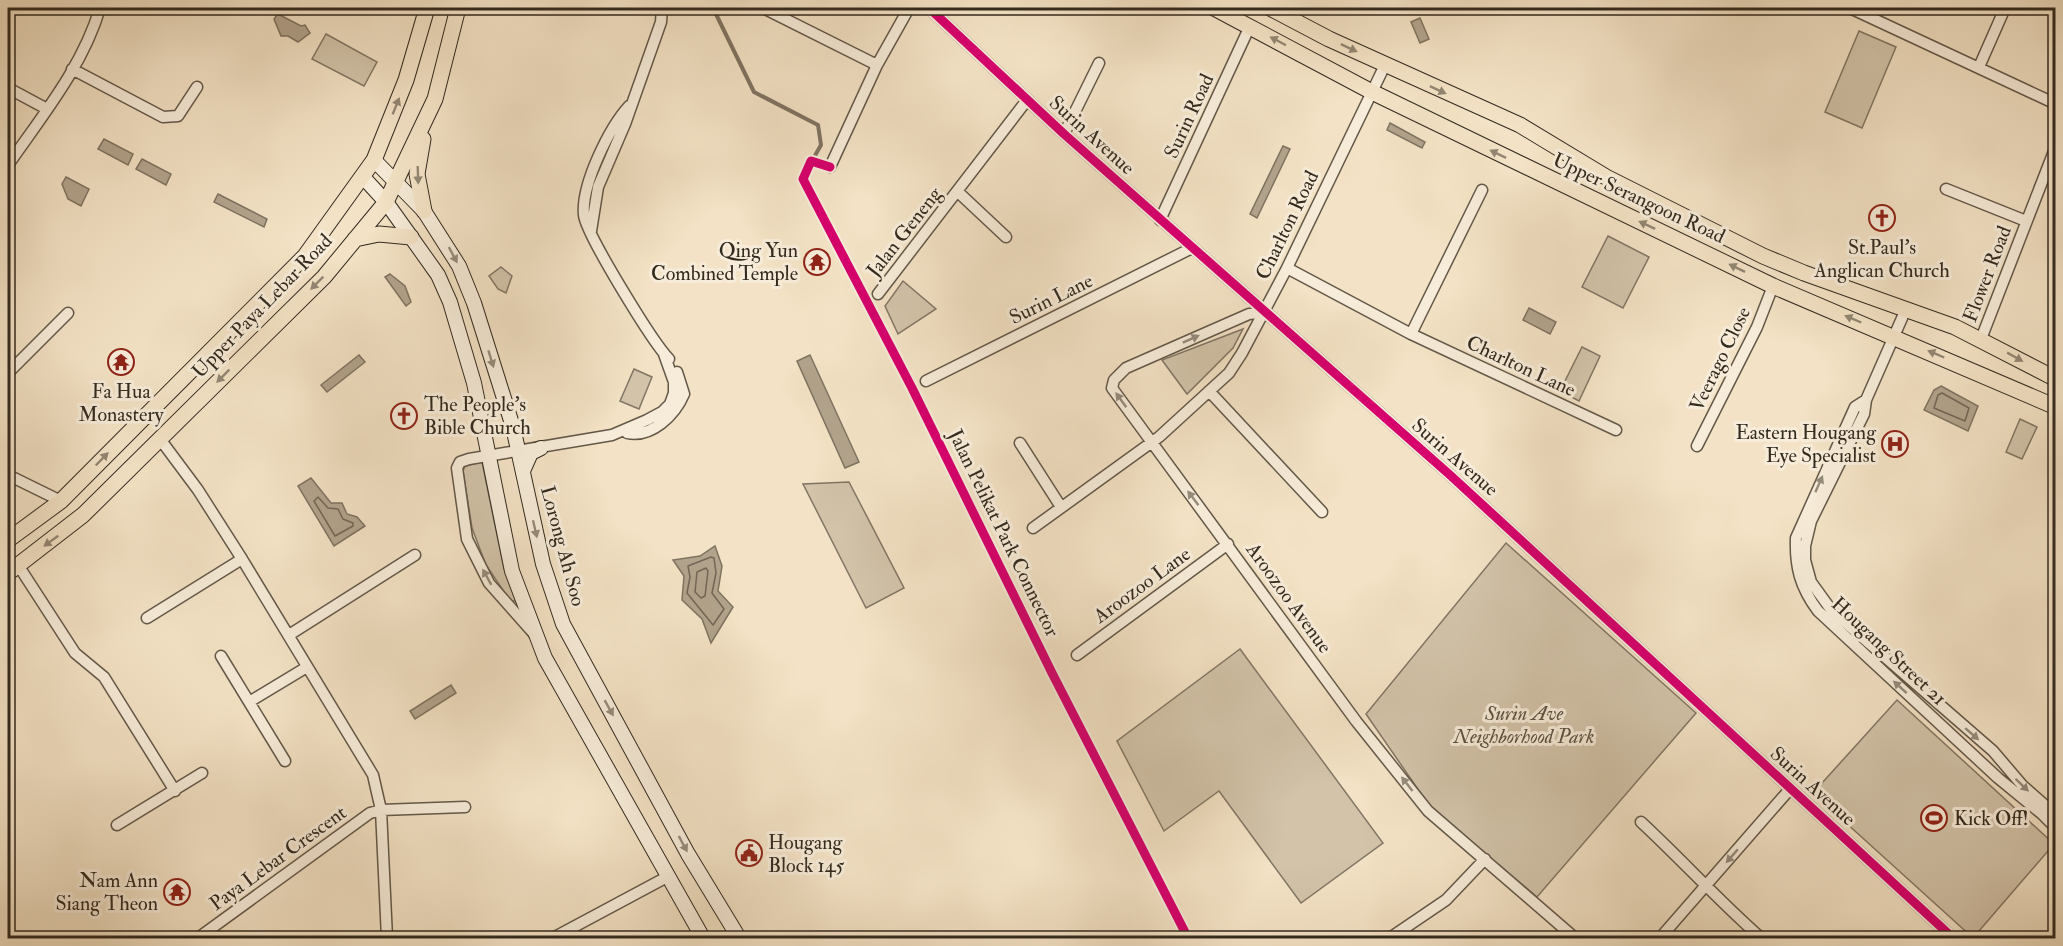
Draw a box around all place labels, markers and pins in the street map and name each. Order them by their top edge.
church icon: St.Paul's Anglican Church [1867,203,1897,233]
place label: St.Paul's Anglican Church [1813,235,1950,283]
place label: Qing Yun Combined Temple [651,238,798,287]
temple icon: Qing Yun Combined Temple [802,247,832,277]
temple icon: Fa Hua Monastery [106,347,136,377]
place label: Fa Hua Monastery [78,379,165,427]
place label: The People's Bible Church [424,392,531,440]
church icon: The People's Bible Church [389,401,419,431]
place label: Eastern Hougang Eye Specialist [1735,420,1877,469]
hospital icon: Eastern Hougang Eye Specialist [1880,429,1910,459]
sports icon: Kick Off! [1919,803,1949,833]
place label: Kick Off! [1954,806,2028,831]
place label: Hougang Block 145 [768,830,844,878]
public building icon: Hougang Block 145 [734,838,764,868]
place label: Nam Ann Siang Theon [55,868,158,916]
temple icon: Nam Ann Siang Theon [162,877,192,907]

